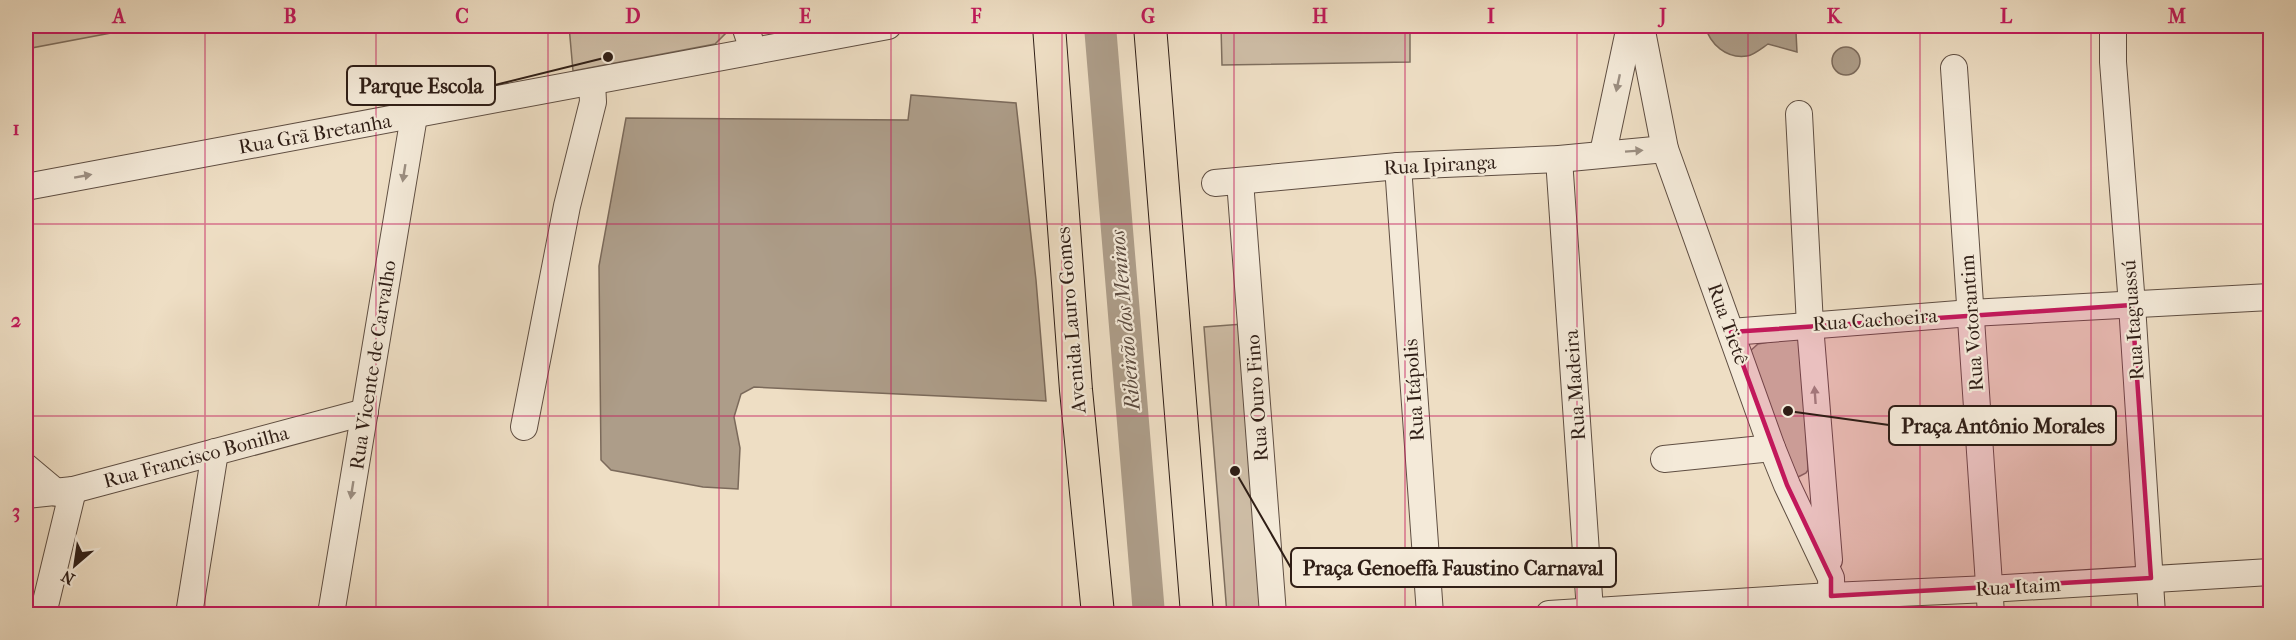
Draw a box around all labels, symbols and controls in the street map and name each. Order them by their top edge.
text: A [111,5,127,28]
text: B [283,5,297,28]
text: C [455,5,469,28]
text: D [625,5,641,28]
text: E [799,5,811,28]
text: F [970,5,982,28]
text: G [1141,5,1155,28]
text: H [1312,5,1328,28]
text: I [1487,5,1495,28]
text: J [1657,5,1667,28]
text: K [1827,5,1843,28]
text: L [2000,5,2013,28]
text: M [2167,5,2187,28]
callout: Parque Escola [347,66,495,105]
one-way arrow [1613,73,1622,92]
text: Parque Escola [359,74,485,98]
street label: Rua Grã Bretanha [237,109,394,159]
text: 1 [12,117,20,140]
one-way arrow [1625,146,1644,156]
street label: Rua Ipiranga [1383,151,1498,179]
one-way arrow [400,164,409,183]
one-way arrow [74,171,93,180]
street label: Avenida Lauro Gomes [1051,226,1091,415]
water label: Ribeirão dos Meninos [1105,228,1145,413]
street label: Rua Votorantim [1956,254,1988,392]
street label: Rua Itaguassú [2117,258,2149,381]
street label: Rua Vicente de Carvalho [345,259,401,471]
street label: Rua Tietê [1703,280,1753,368]
street label: Rua Cachoeira [1812,304,1939,336]
text: 2 [11,309,21,332]
street label: Rua Madeira [1560,328,1590,441]
street label: Rua Ouro Fino [1241,334,1273,462]
street label: Rua Itápolis [1399,338,1429,442]
one-way arrow [1810,385,1820,404]
callout: Praça Antônio Morales [1889,406,2116,445]
text: Praça Antônio Morales [1901,414,2105,439]
street label: Rua Francisco Bonilha [101,421,292,493]
one-way arrow [347,481,356,500]
text: 3 [12,500,20,523]
north arrow [45,535,105,595]
callout: Praça Genoeffa Faustino Carnaval [1291,548,1616,587]
text: Praça Genoeffa Faustino Carnaval [1302,556,1604,581]
text: N [57,566,78,589]
street label: Rua Itaim [1975,573,2062,601]

